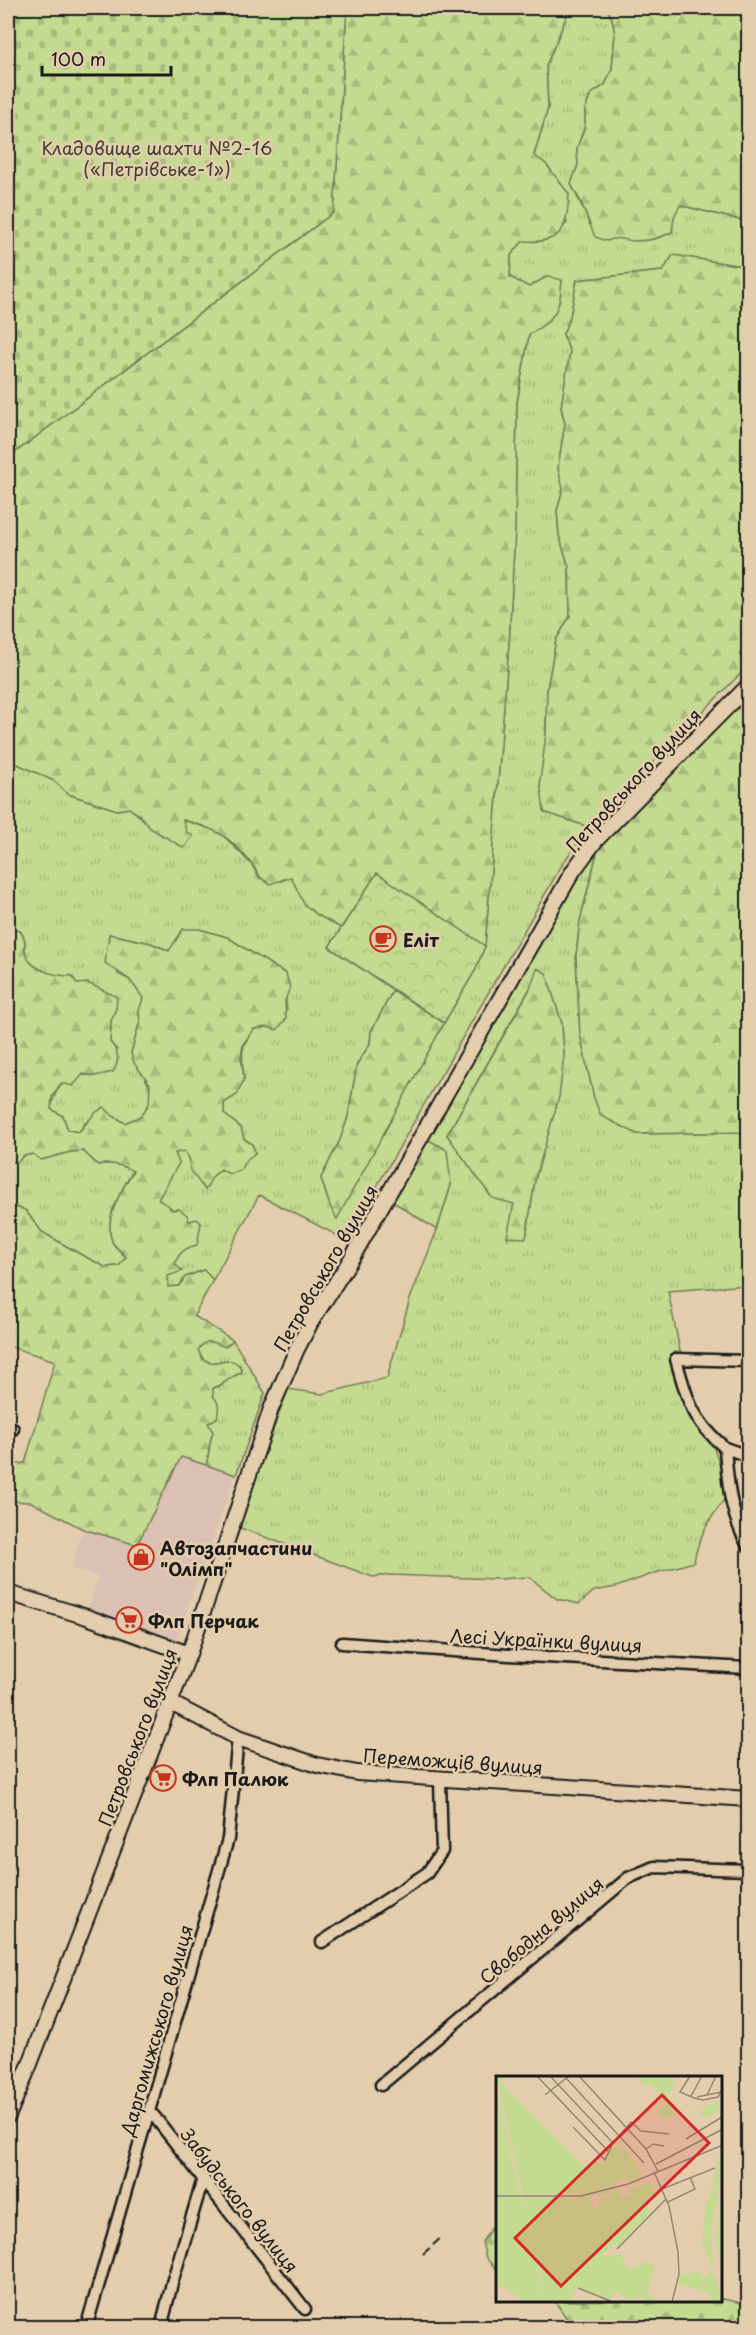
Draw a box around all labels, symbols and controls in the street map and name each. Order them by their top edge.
scale bar [42,39,171,77]
text: 100 m [51,45,106,72]
park label: Кладовище шахти №2-16 («Петрівське-1») [42,134,273,182]
street label: Петровського вулиця [559,702,707,858]
cafe icon: Еліт [368,924,398,954]
place label: Еліт [403,926,439,953]
street label: Петровського вулиця [266,1180,384,1356]
place label: Автозапчастини "Олімп" [160,1534,313,1582]
shop icon: Автозапчастини "Олімп" [126,1542,156,1572]
supermarket icon: Флп Перчак [114,1605,144,1635]
place label: Флп Перчак [148,1607,259,1634]
street label: Лесі Українки вулиця [449,1621,643,1659]
street label: Петровського вулиця [91,1644,183,1830]
street label: Переможців вулиця [362,1741,544,1781]
supermarket icon: Флп Палюк [148,1763,178,1793]
place label: Флп Палюк [182,1765,289,1792]
street label: Свободна вулиця [473,1870,609,1990]
street label: Даргомижського вулиця [113,1921,199,2139]
inset map [496,2076,723,2302]
street label: Забудського вулиця [174,2121,305,2278]

